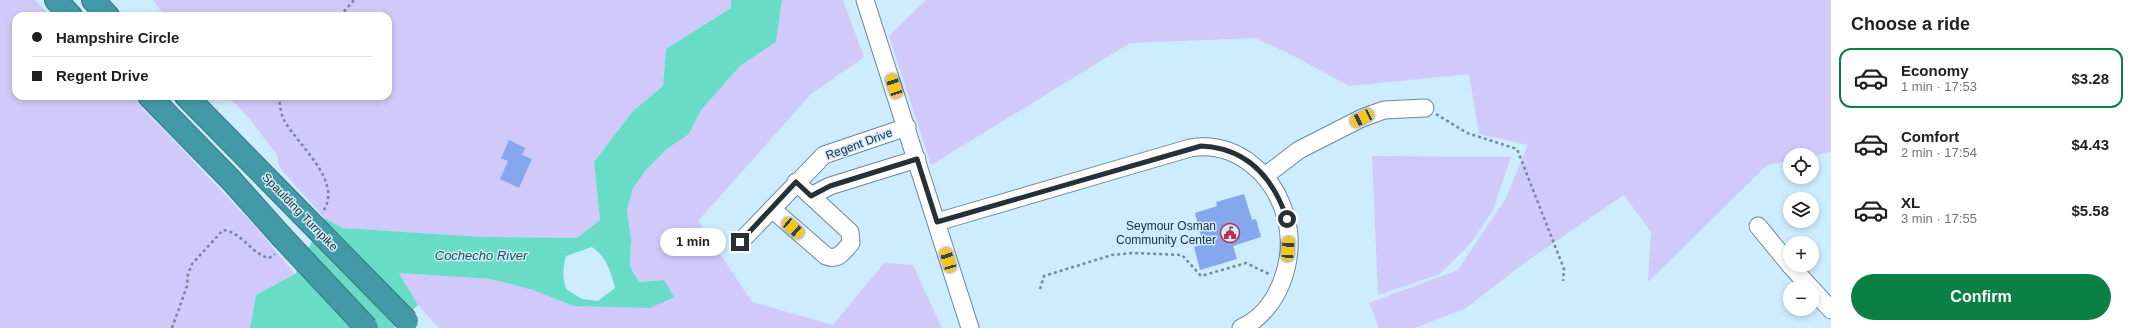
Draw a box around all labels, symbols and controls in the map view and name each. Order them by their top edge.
text: Choose a ride [1851,14,1970,34]
text: Hampshire Circle [56,29,179,46]
icon: car [1853,60,1889,96]
text: Economy [1901,62,1969,79]
text: Regent Drive [56,67,149,84]
text: $3.28 [2071,70,2109,87]
car [885,73,903,99]
text: 1 min · 17:53 [1901,79,1977,94]
car [1349,107,1375,129]
street label: Regent Drive [824,125,895,163]
icon: car [1853,126,1889,162]
text: Comfort [1901,128,1959,145]
text: $4.43 [2071,136,2109,153]
text: 2 min · 17:54 [1901,145,1977,160]
map controls [1783,148,1819,316]
button: locate [1783,148,1819,184]
street label: Spaulding Turnpike [259,170,341,254]
button: layers [1783,192,1819,228]
icon: car [1853,192,1889,228]
text: XL [1901,194,1920,211]
text: $5.58 [2071,202,2109,219]
route start [1278,210,1296,228]
text: 3 min · 17:55 [1901,211,1977,226]
car [780,216,806,240]
place label: Seymour Osman Community Center [1116,219,1216,247]
public building icon: Seymour Osman Community Center [1219,222,1241,244]
callout: 1 min [660,228,726,256]
route end [731,233,749,251]
text: 1 min [676,234,710,249]
button: + [1783,236,1819,272]
car [1281,237,1295,261]
car [939,247,957,273]
water label: Cochecho River [435,248,528,263]
button: Confirm [1851,274,2111,320]
button: − [1783,280,1819,316]

